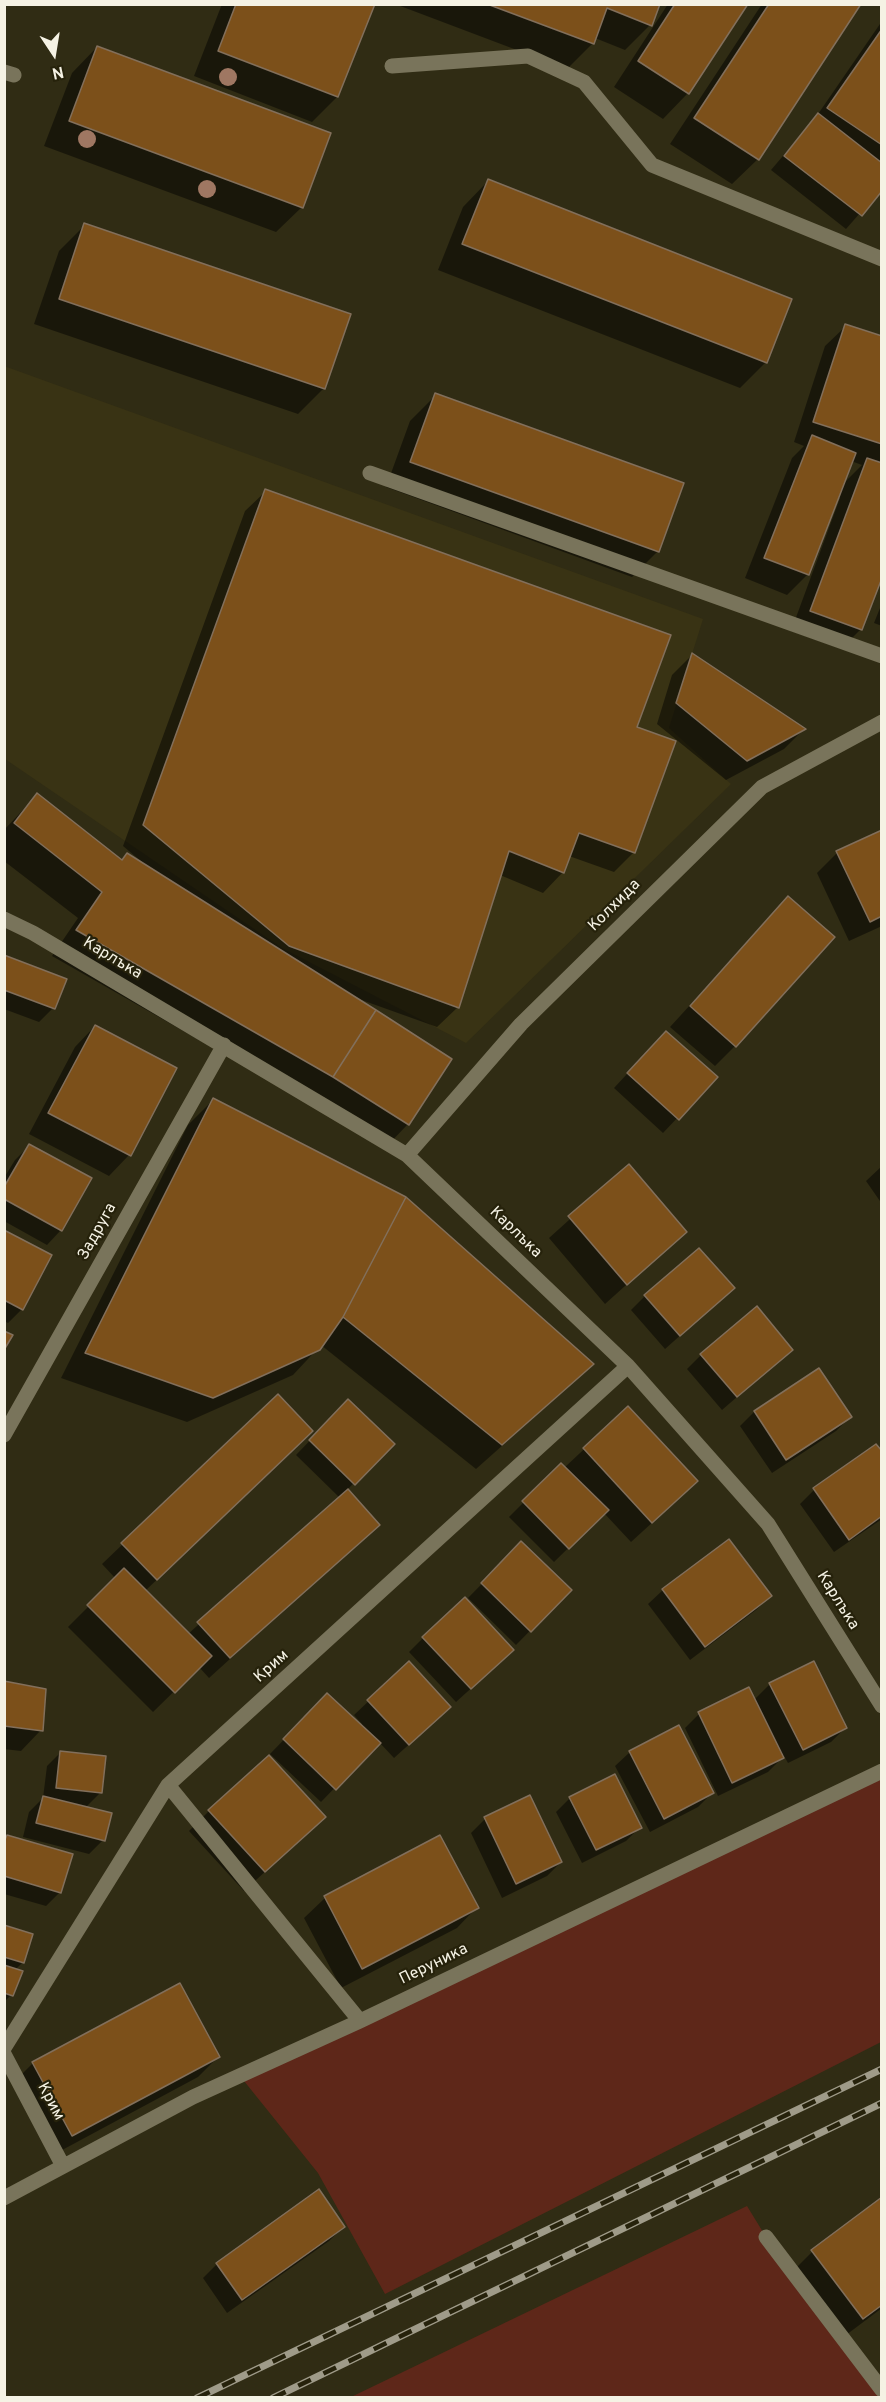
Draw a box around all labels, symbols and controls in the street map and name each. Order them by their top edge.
north arrow [24,24,84,84]
text: N [50,61,65,83]
street label: Колхида [585,876,645,936]
street label: Карлъка [79,934,145,984]
street label: Задруга [75,1200,121,1264]
street label: Карлъка [485,1203,545,1263]
street label: Карлъка [812,1568,862,1634]
street label: Крим [251,1646,293,1688]
street label: Перуника [397,1940,471,1990]
street label: Крим [32,2080,68,2124]

